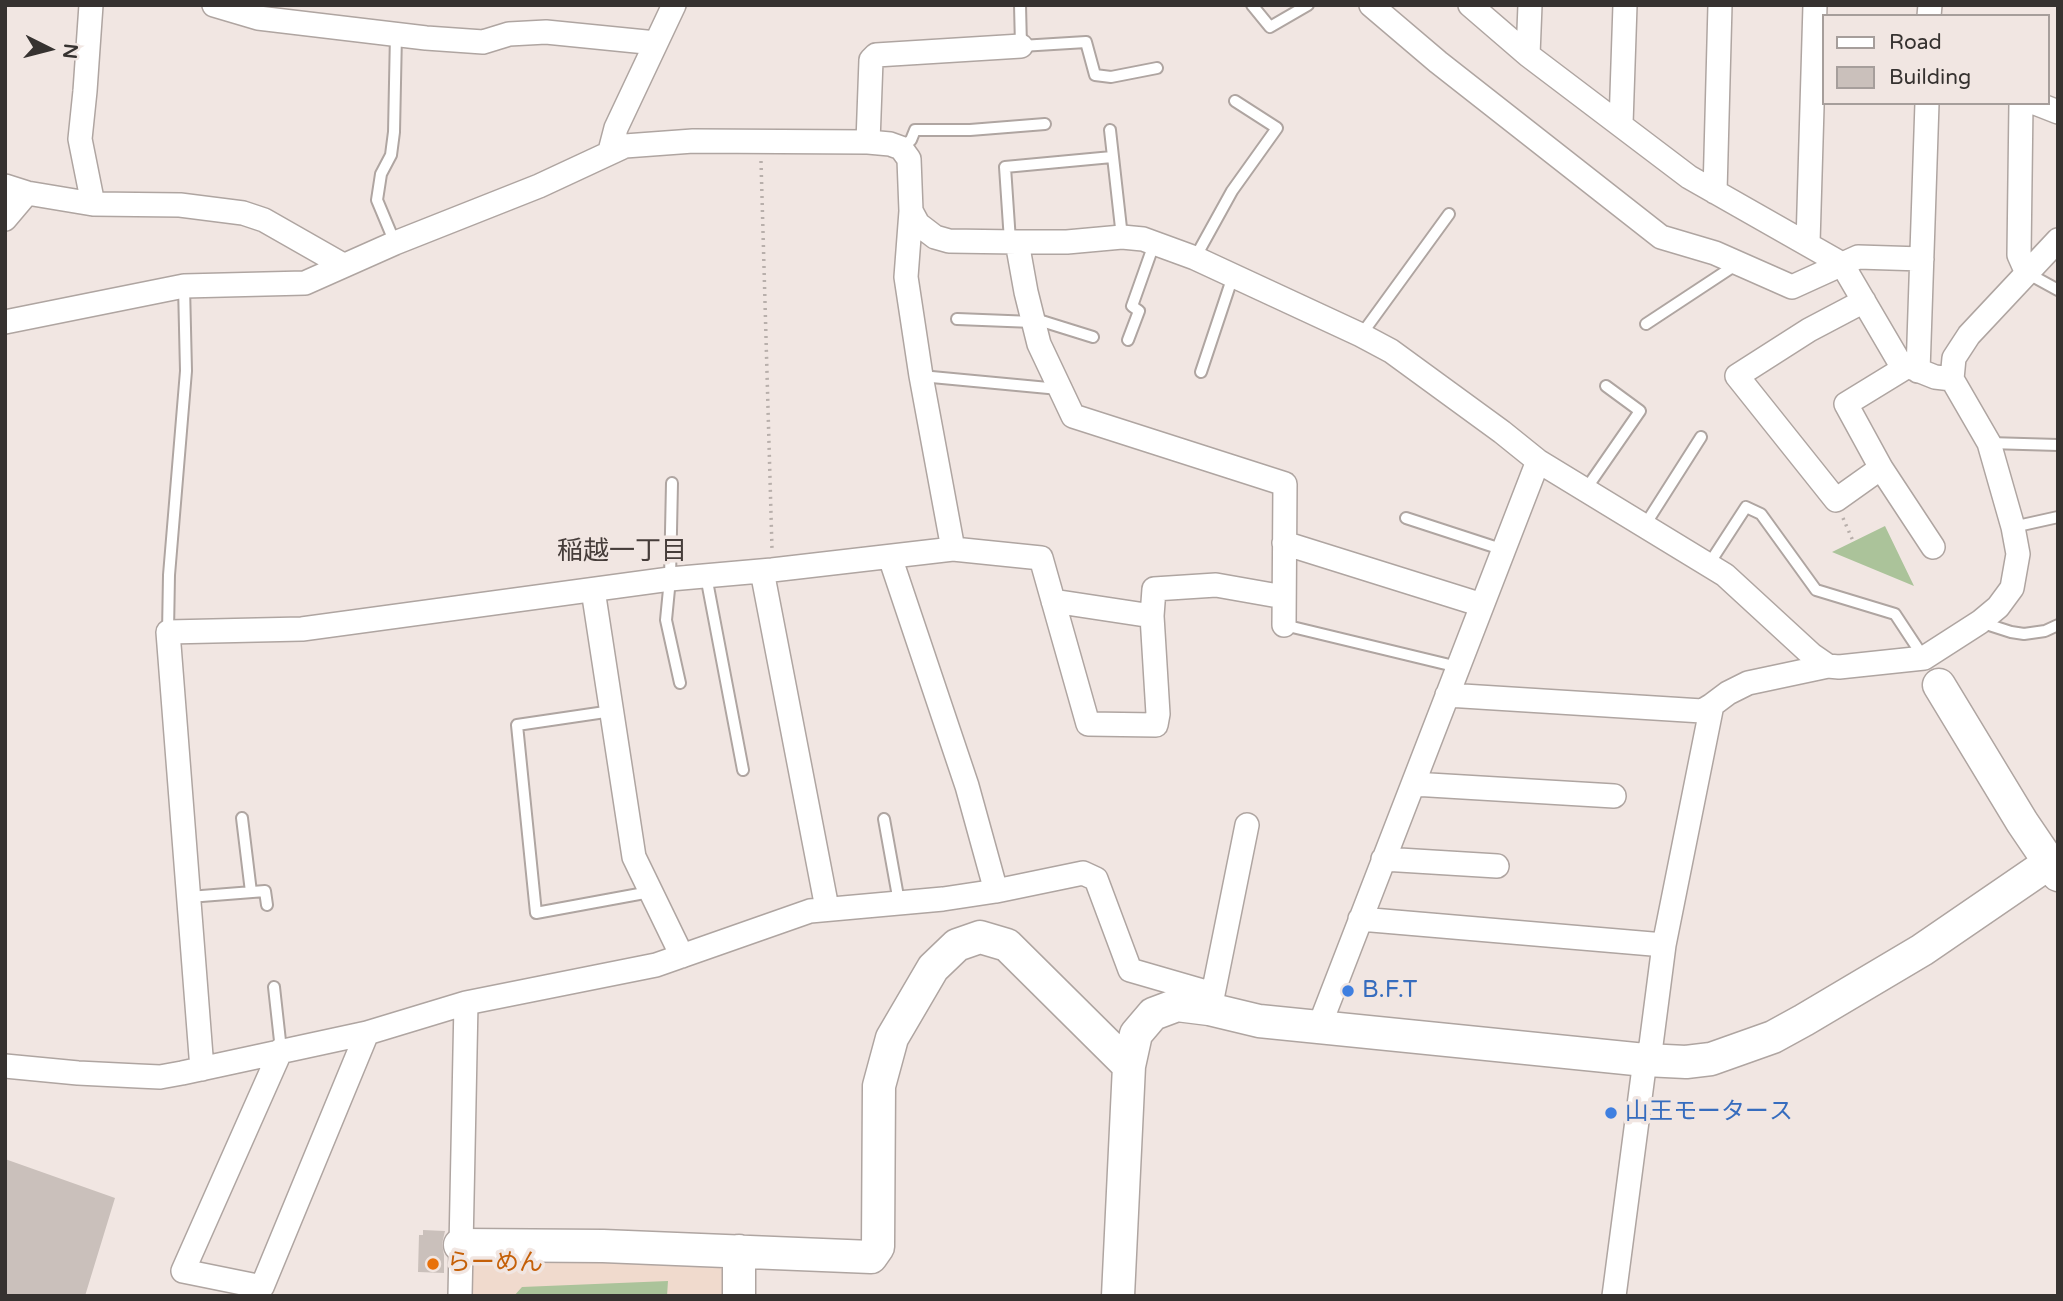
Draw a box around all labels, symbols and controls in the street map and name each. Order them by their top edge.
north arrow [14,14,84,84]
legend [1822,14,2049,105]
text: Road [1889,30,1942,55]
text: N [58,42,82,60]
text: Building [1889,65,1971,90]
district label: 稲越一丁目 [557,536,687,568]
place label: B.F.T [1362,977,1417,1005]
marker: B.F.T [1340,983,1356,999]
place label: 山王モータース [1625,1099,1793,1127]
marker: 山王モータース [1603,1105,1619,1121]
place label: らーめん [447,1250,543,1278]
marker: らーめん [425,1256,441,1272]

